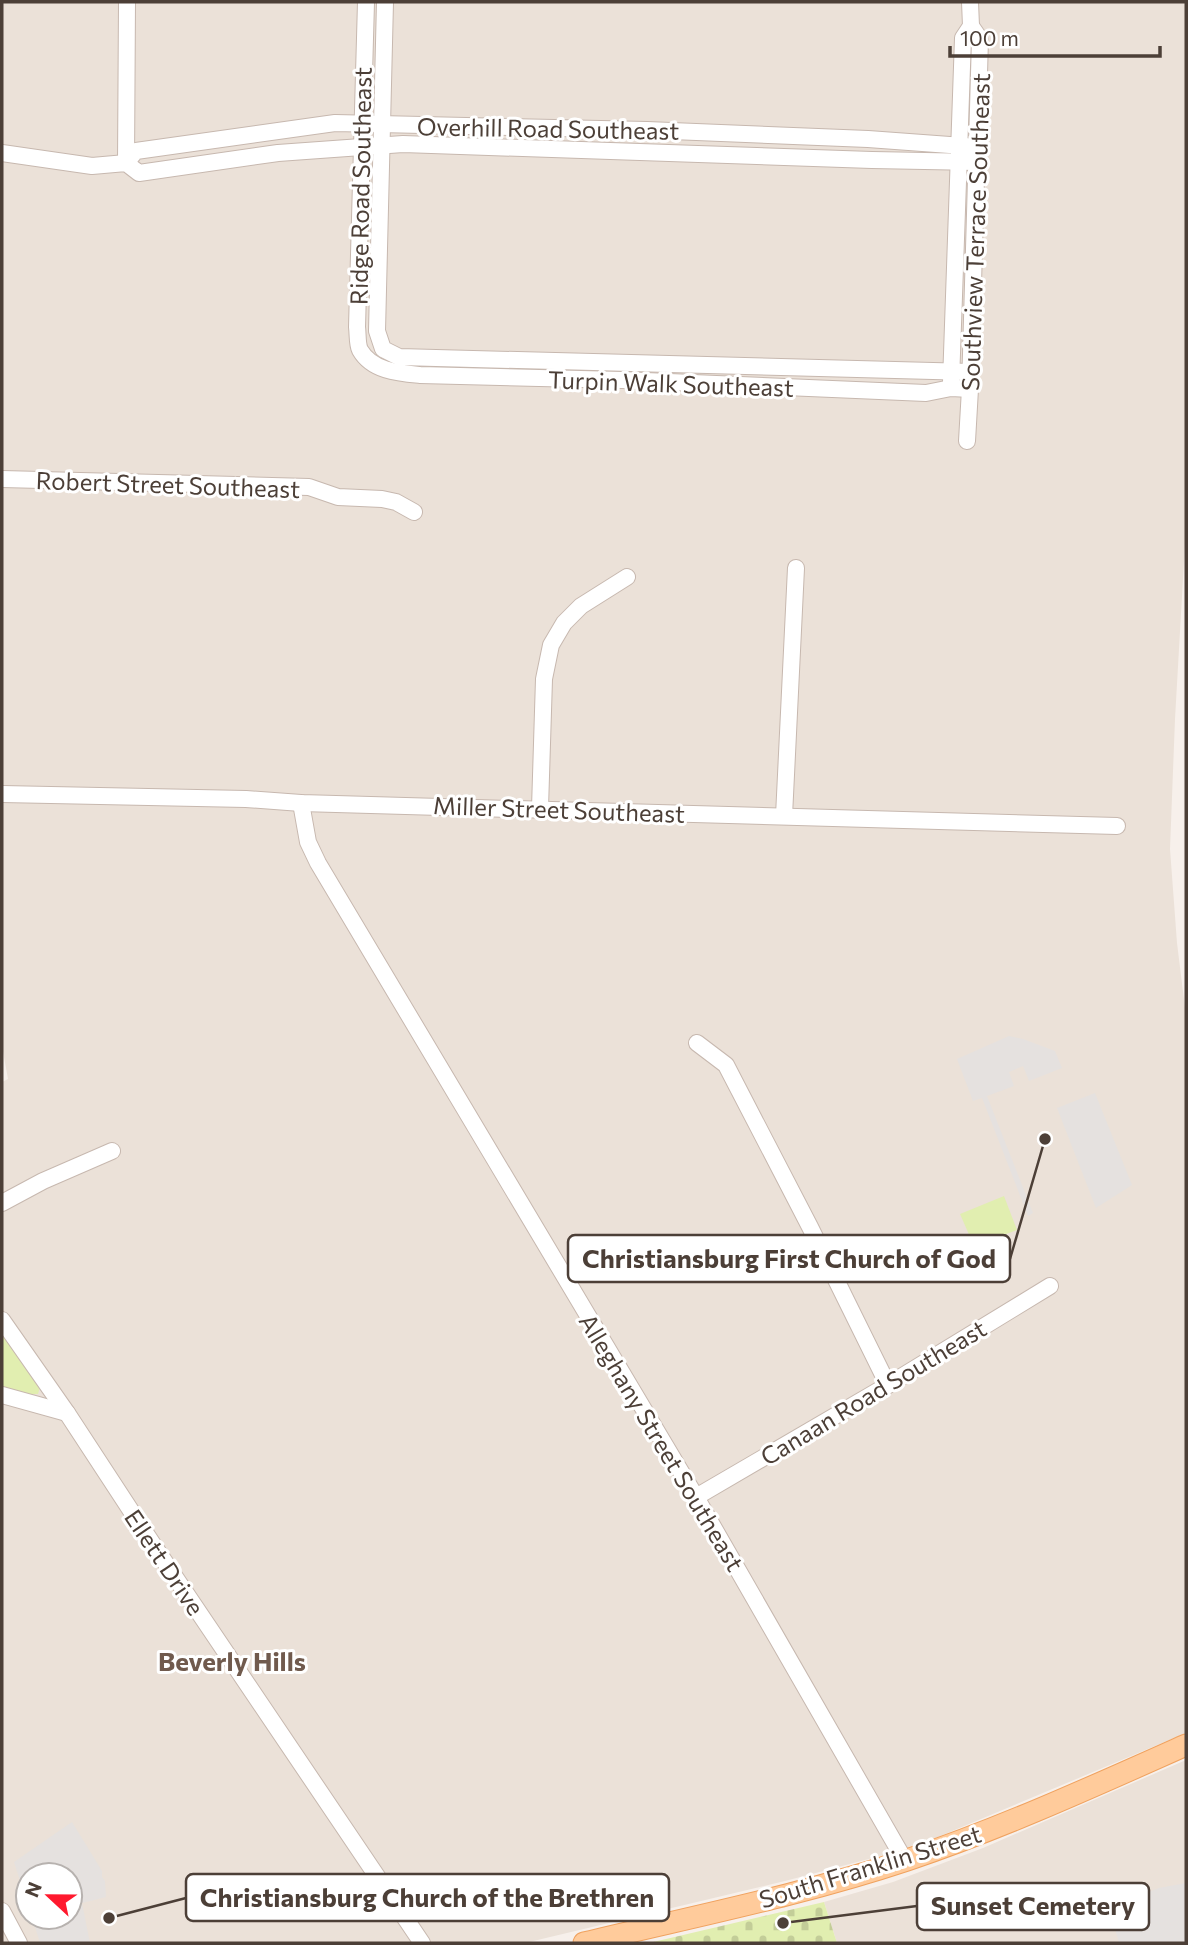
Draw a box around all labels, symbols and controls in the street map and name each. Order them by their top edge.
scale bar [950,14,1160,58]
text: 100 m [960,25,1019,50]
street label: Ridge Road Southeast [343,67,377,305]
street label: Southview Terrace Southeast [955,72,995,391]
street label: Overhill Road Southeast [417,111,680,145]
street label: Turpin Walk Southeast [548,364,795,402]
street label: Robert Street Southeast [35,465,301,503]
street label: Miller Street Southeast [433,790,686,828]
callout: Christiansburg First Church of God [568,1235,1010,1282]
text: Christiansburg First Church of God [582,1242,996,1273]
street label: Alleghany Street Southeast [574,1308,750,1576]
street label: Canaan Road Southeast [755,1313,991,1471]
street label: Ellett Drive [119,1504,211,1620]
district label: Beverly Hills [158,1645,306,1676]
street label: South Franklin Street [756,1818,985,1914]
north arrow [14,1861,84,1931]
callout: Christiansburg Church of the Brethren [186,1874,669,1921]
text: N [19,1879,46,1900]
text: Christiansburg Church of the Brethren [200,1881,654,1912]
callout: Sunset Cemetery [917,1883,1149,1930]
text: Sunset Cemetery [931,1889,1135,1920]

